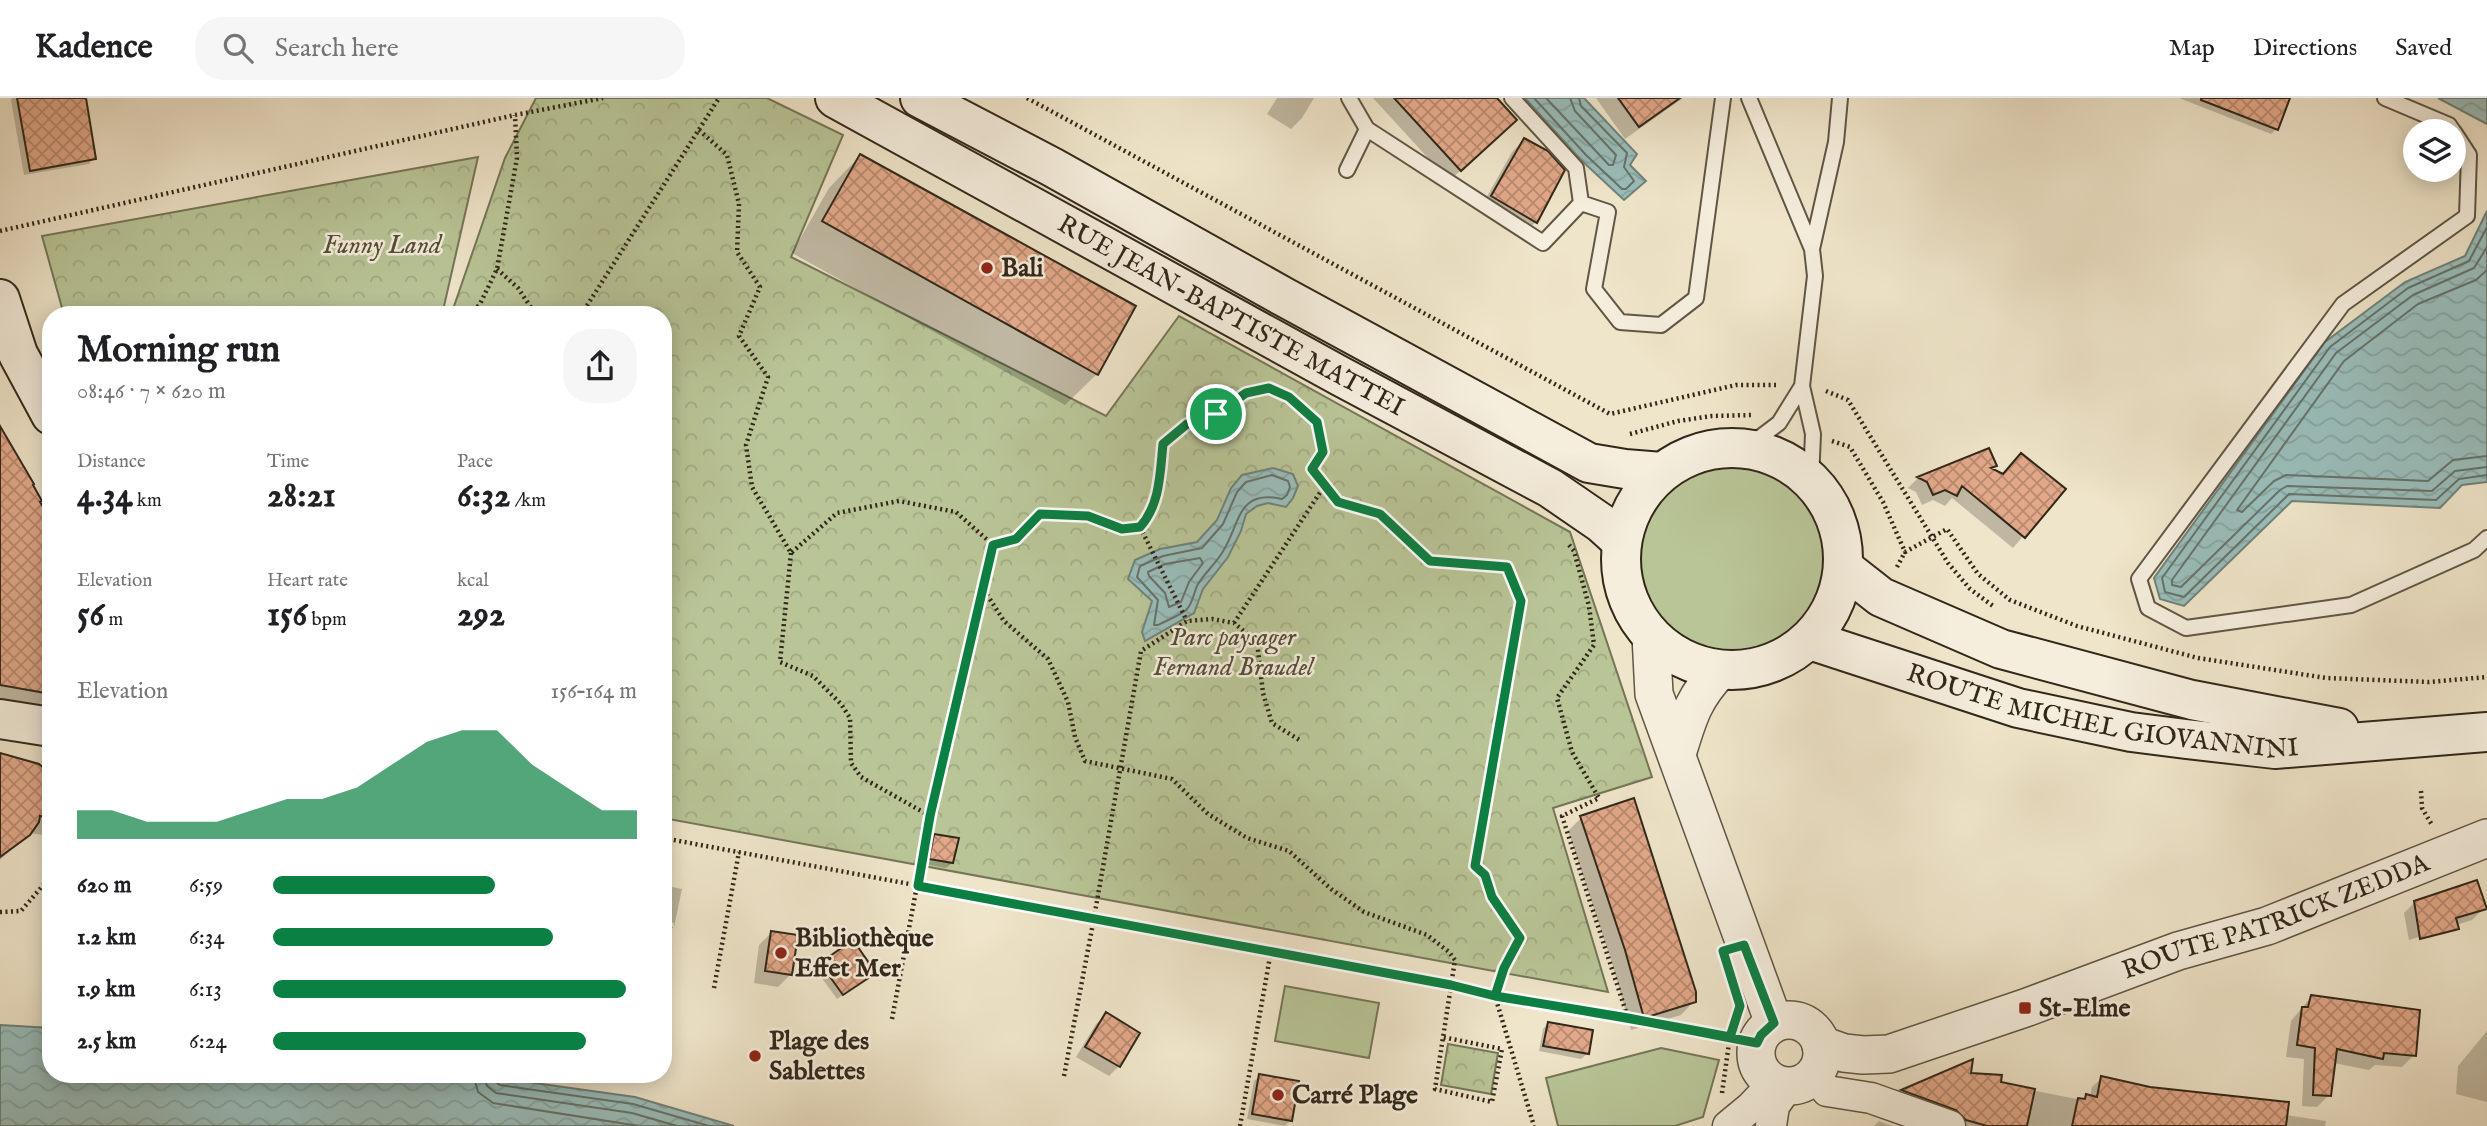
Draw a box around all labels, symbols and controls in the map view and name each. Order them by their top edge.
search box [195,17,685,80]
text: Kadence [35,27,153,69]
icon: search [219,29,257,67]
text: Search here [275,32,399,65]
text: Map [2169,33,2215,64]
text: Directions [2253,33,2357,64]
text: Saved [2395,33,2452,64]
map controls [2403,119,2466,182]
button: layers [2403,119,2466,182]
street label: RUE JEAN-BAPTISTE MATTEI [1052,207,1410,424]
park label: Funny Land [323,229,443,262]
place label: Bali [1001,252,1044,285]
marker: Bali [979,260,995,276]
text: Morning run [77,327,280,375]
button: share [563,329,637,403]
text: 08:46 · 7 × 620 m [77,377,226,406]
pin [1186,384,1246,444]
icon: arrive [1197,395,1235,433]
text: Distance [77,450,146,474]
text: Time [267,450,309,474]
text: Pace [457,450,493,474]
text: 4.34 [77,474,133,519]
text: 28:21 [267,474,336,519]
text: 6:32 [457,474,511,519]
text: km [133,489,162,513]
text: /km [511,489,546,513]
text: Elevation [77,569,152,593]
text: Heart rate [267,569,348,593]
text: kcal [457,569,489,593]
text: 56 [77,593,104,638]
text: 156 [267,593,307,638]
text: 292 [457,593,505,638]
text: m [104,608,123,632]
text: bpm [307,608,347,632]
park label: Parc paysager Fernand Braudel [1153,621,1315,684]
street label: ROUTE MICHEL GIOVANNINI [1903,656,2300,766]
text: Elevation [77,677,168,706]
text: 156–164 m [550,677,637,706]
street label: ROUTE PATRICK ZEDDA [2118,846,2435,987]
text: 620 m [77,871,132,900]
text: 6:59 [189,871,223,900]
place label: Bibliothèque Effet Mer [795,922,934,985]
text: 1.2 km [77,923,136,952]
text: 6:34 [189,923,225,952]
marker: Bibliothèque Effet Mer [773,945,789,961]
text: 1.9 km [77,975,136,1004]
text: 6:13 [189,975,222,1004]
place label: St-Elme [2039,992,2130,1025]
marker: St-Elme [2017,1000,2033,1016]
place label: Plage des Sablettes [769,1025,869,1088]
text: 2.5 km [77,1027,136,1056]
text: 6:24 [189,1027,227,1056]
marker: Plage des Sablettes [747,1048,763,1064]
place label: Carré Plage [1292,1079,1418,1112]
marker: Carré Plage [1270,1087,1286,1103]

